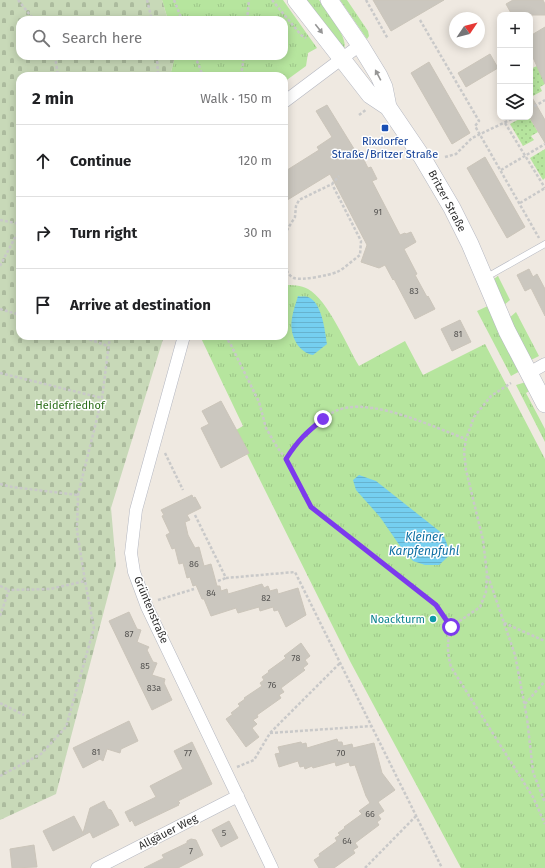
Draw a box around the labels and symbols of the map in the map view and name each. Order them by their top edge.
north arrow [449,12,485,48]
one-way arrow [315,24,323,35]
one-way arrow [375,69,381,80]
marker: Rixdorfer Straße/Britzer Straße [380,123,390,133]
place label: Rixdorfer Straße/Britzer Straße [332,135,438,161]
street label: Britzer Straße [425,168,469,234]
house number: 91 [374,207,382,217]
house number: 83 [409,286,419,296]
house number: 81 [454,329,462,339]
park label: Heidefriedhof [35,399,106,412]
route end [314,410,332,428]
water label: Kleiner Karpfenpfuhl [389,530,459,558]
house number: 86 [189,559,199,569]
street label: Grüntenstraße [131,574,171,646]
house number: 84 [206,588,216,598]
house number: 82 [261,593,271,603]
place label: Noackturm [370,613,425,626]
marker: Noackturm [428,614,438,624]
route start [442,618,460,636]
house number: 87 [125,629,133,639]
house number: 78 [292,653,300,663]
house number: 85 [140,661,150,671]
house number: 76 [268,680,276,690]
house number: 83a [147,683,161,693]
house number: 81 [92,747,100,757]
house number: 77 [184,748,192,758]
house number: 70 [337,748,345,758]
house number: 66 [365,809,375,819]
street label: Allgäuer Weg [136,811,200,852]
house number: 5 [222,828,227,838]
house number: 64 [342,836,352,846]
house number: 7 [189,846,193,856]

